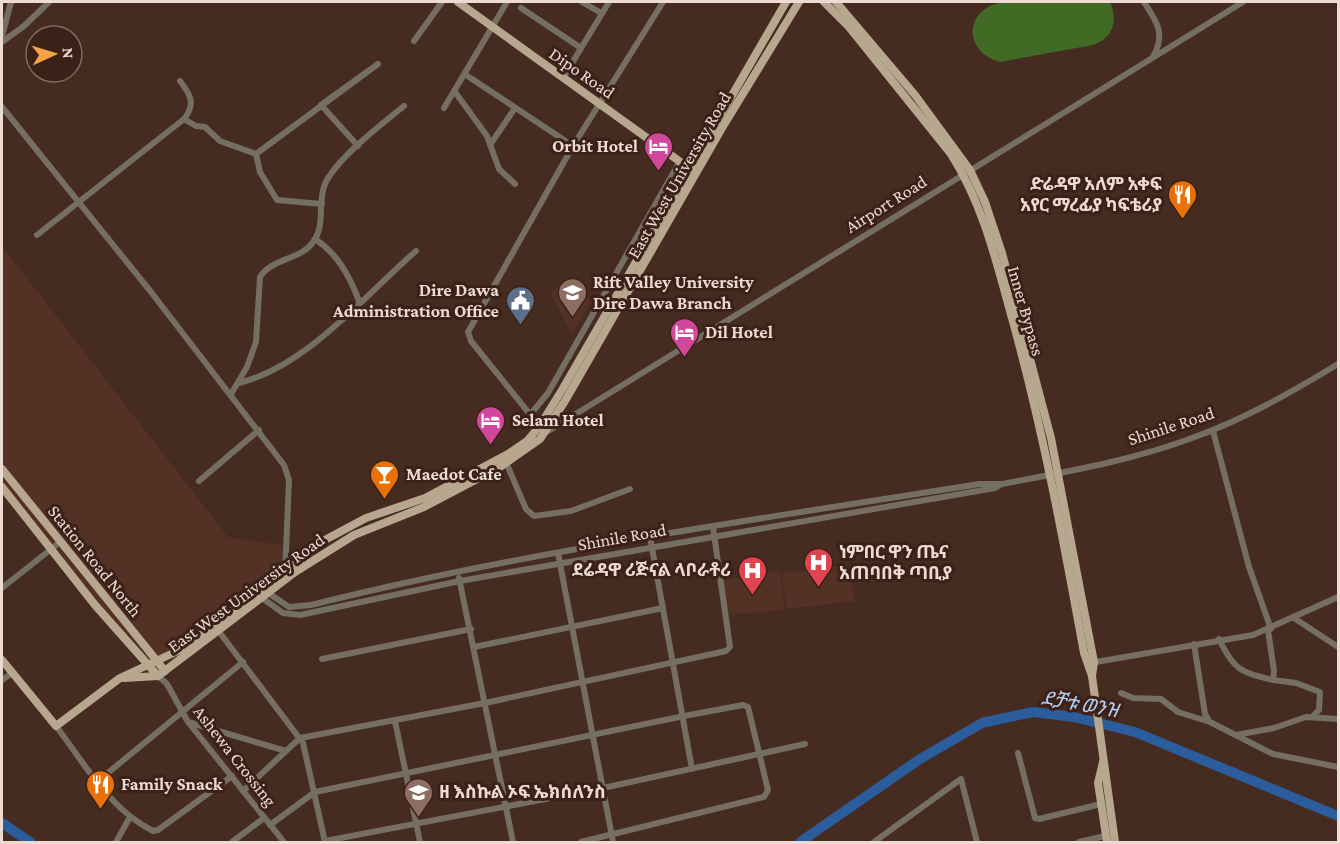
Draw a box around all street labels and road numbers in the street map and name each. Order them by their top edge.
street label: Dipo Road [546,43,619,103]
street label: East West University Road [623,88,735,262]
street label: Airport Road [842,171,931,237]
street label: Inner Bypass [1004,264,1048,358]
street label: Shinile Road [1125,402,1217,449]
street label: Station Road North [44,501,146,621]
street label: Shinile Road [576,519,668,555]
street label: East West University Road [164,529,329,657]
street label: Ashewa Crossing [189,702,281,811]

